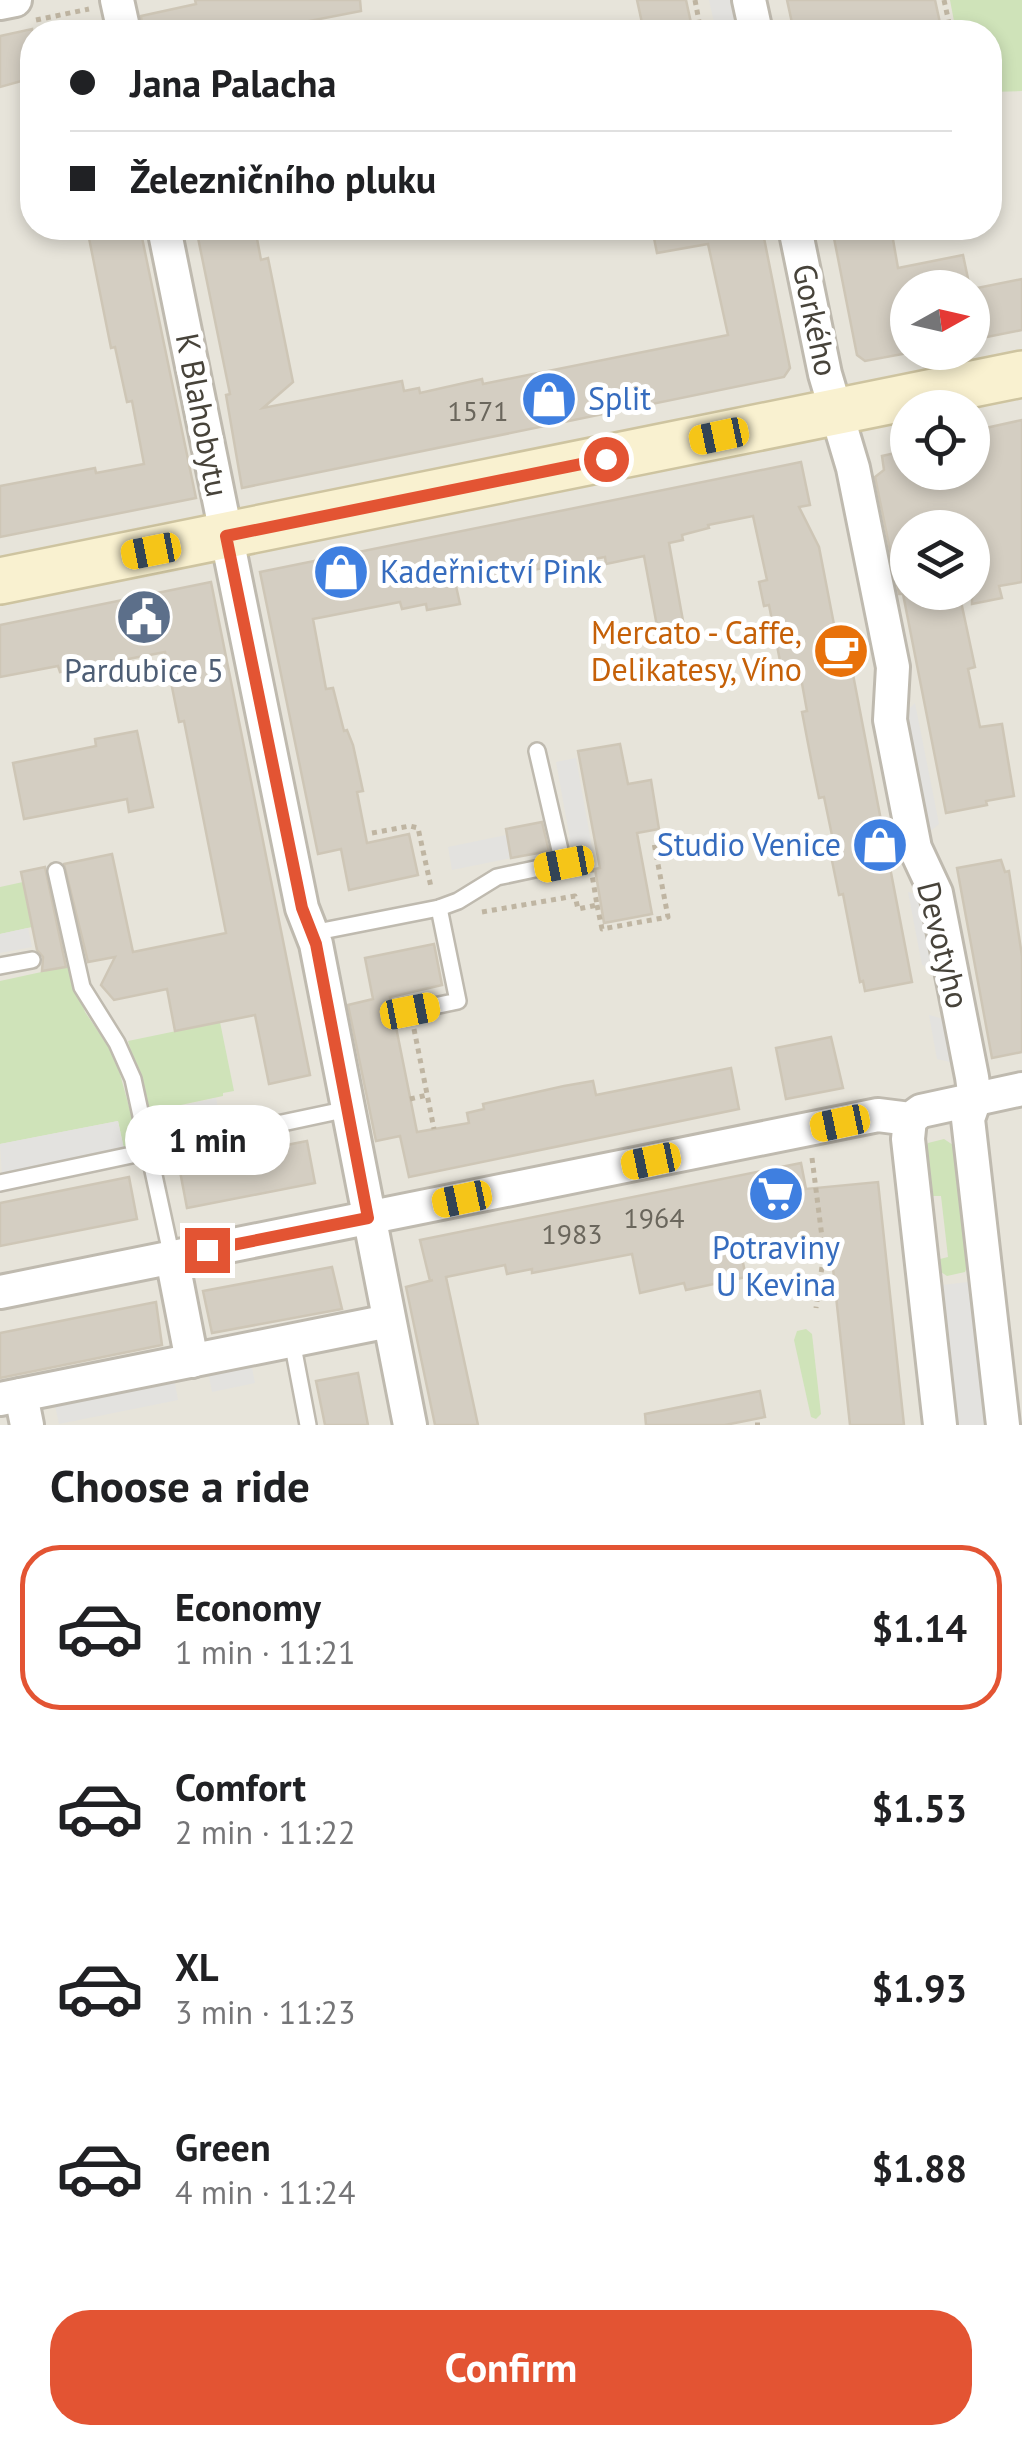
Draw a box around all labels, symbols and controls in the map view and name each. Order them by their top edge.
text: Jana Palacha [130,58,336,107]
text: Železničního pluku [130,154,436,203]
street label: Gorkého [784,260,848,380]
north arrow [890,270,990,370]
map controls [890,270,990,610]
street label: K Blahobytu [167,330,239,500]
shop icon: Split [519,369,579,429]
place label: Split [588,377,651,419]
button: locate [890,390,990,490]
house number: 1571 [447,392,509,429]
car [687,415,751,457]
route start [584,437,629,482]
button: layers [890,510,990,610]
car [119,531,183,571]
shop icon: Kadeřnictví Pink [311,542,371,602]
place label: Kadeřnictví Pink [380,550,603,592]
public building icon: Pardubice 5 [114,587,174,647]
place label: Mercato - Caffe, Delikatesy, Víno [591,611,802,690]
cafe icon: Mercato - Caffe, Delikatesy, Víno [811,621,871,681]
place label: Pardubice 5 [64,649,224,691]
shop icon: Studio Venice [850,815,910,875]
place label: Studio Venice [657,823,841,865]
car [532,844,596,884]
street label: Devotyho [908,877,980,1012]
car [378,991,442,1031]
car [808,1102,872,1144]
callout: 1 min [124,1105,290,1175]
text: 1 min [168,1119,247,1161]
car [619,1140,683,1182]
supermarket icon: Potraviny U Kevina [746,1164,806,1224]
car [430,1178,494,1220]
house number: 1964 [623,1199,685,1236]
house number: 1983 [541,1215,603,1252]
place label: Potraviny U Kevina [712,1226,840,1305]
route end [185,1228,230,1273]
text: Choose a ride [50,1456,310,1514]
text: Economy [175,1582,321,1631]
icon: car [55,1583,145,1673]
text: $1.14 [871,1603,967,1652]
text: 1 min · 11:21 [175,1631,355,1673]
text: Comfort [175,1762,306,1811]
icon: car [55,1763,145,1853]
text: $1.53 [871,1783,967,1832]
text: 2 min · 11:22 [175,1811,355,1853]
text: XL [175,1942,219,1991]
icon: car [55,1943,145,2033]
text: $1.93 [871,1963,967,2012]
text: 3 min · 11:23 [175,1991,355,2033]
text: Green [175,2122,271,2171]
icon: car [55,2123,145,2213]
text: $1.88 [871,2143,967,2192]
text: 4 min · 11:24 [175,2171,355,2213]
button: Confirm [50,2310,972,2425]

